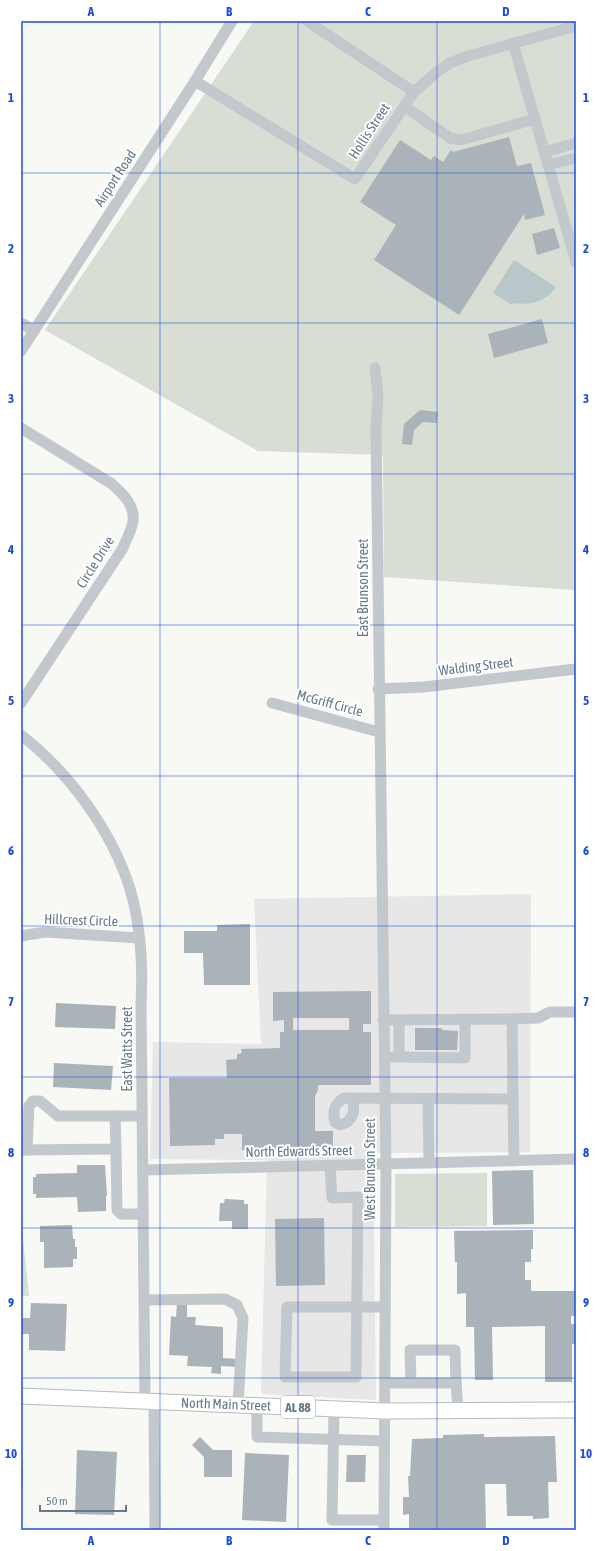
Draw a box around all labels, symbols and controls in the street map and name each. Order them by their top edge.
text: A [87,4,95,19]
text: B [226,4,233,19]
text: C [365,4,371,19]
text: D [502,4,510,19]
text: 1 [8,90,14,105]
text: 1 [583,90,589,105]
street label: Hollis Street [345,100,393,162]
street label: Airport Road [91,147,139,209]
text: 2 [8,241,14,256]
text: 2 [583,241,589,256]
text: 3 [8,391,14,406]
text: 3 [583,391,589,406]
street label: Circle Drive [73,533,117,591]
street label: East Brunson Street [355,539,371,637]
text: 4 [7,542,14,557]
text: 4 [582,542,589,557]
street label: Walding Street [438,653,514,679]
street label: McGriff Circle [295,687,365,719]
text: 5 [8,693,14,708]
text: 5 [583,693,589,708]
text: 6 [8,843,14,858]
text: 6 [583,843,589,858]
street label: Hillcrest Circle [44,911,118,929]
text: 7 [8,994,14,1009]
text: 7 [583,994,589,1009]
street label: East Watts Street [119,1006,135,1092]
street label: West Brunson Street [362,1118,378,1220]
street label: North Edwards Street [245,1142,353,1160]
text: 8 [8,1145,14,1160]
text: 8 [583,1145,589,1160]
text: 9 [8,1295,14,1310]
text: 9 [583,1295,589,1310]
street label: North Main Street [181,1394,271,1414]
road number: AL 88 [281,1396,315,1418]
text: 10 [5,1446,17,1461]
text: 10 [580,1446,592,1461]
scale bar [40,1487,126,1513]
text: 50 m [46,1494,68,1508]
text: A [87,1533,95,1548]
text: B [226,1533,233,1548]
text: C [365,1533,371,1548]
text: D [502,1533,510,1548]

